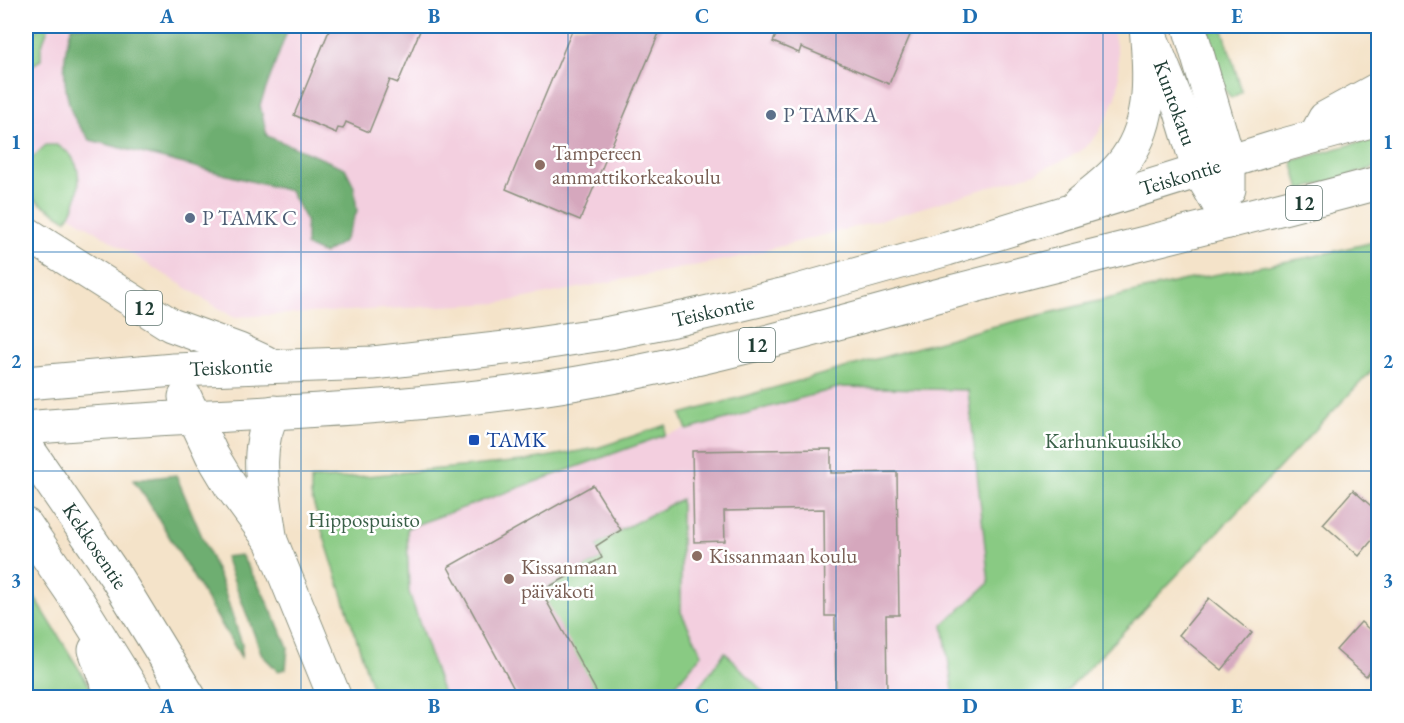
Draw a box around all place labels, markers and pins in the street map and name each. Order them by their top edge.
place label: P TAMK A [783,101,878,128]
marker: P TAMK A [764,108,778,122]
place label: Tampereen ammattikorkeakoulu [552,139,721,190]
marker: Tampereen ammattikorkeakoulu [533,158,547,172]
place label: P TAMK C [202,204,297,231]
marker: P TAMK C [183,211,197,225]
place label: TAMK [486,426,547,453]
marker: TAMK [467,433,481,447]
place label: Kissanmaan koulu [709,542,857,569]
marker: Kissanmaan koulu [690,549,704,563]
place label: Kissanmaan päiväkoti [521,553,618,604]
marker: Kissanmaan päiväkoti [502,572,516,586]

